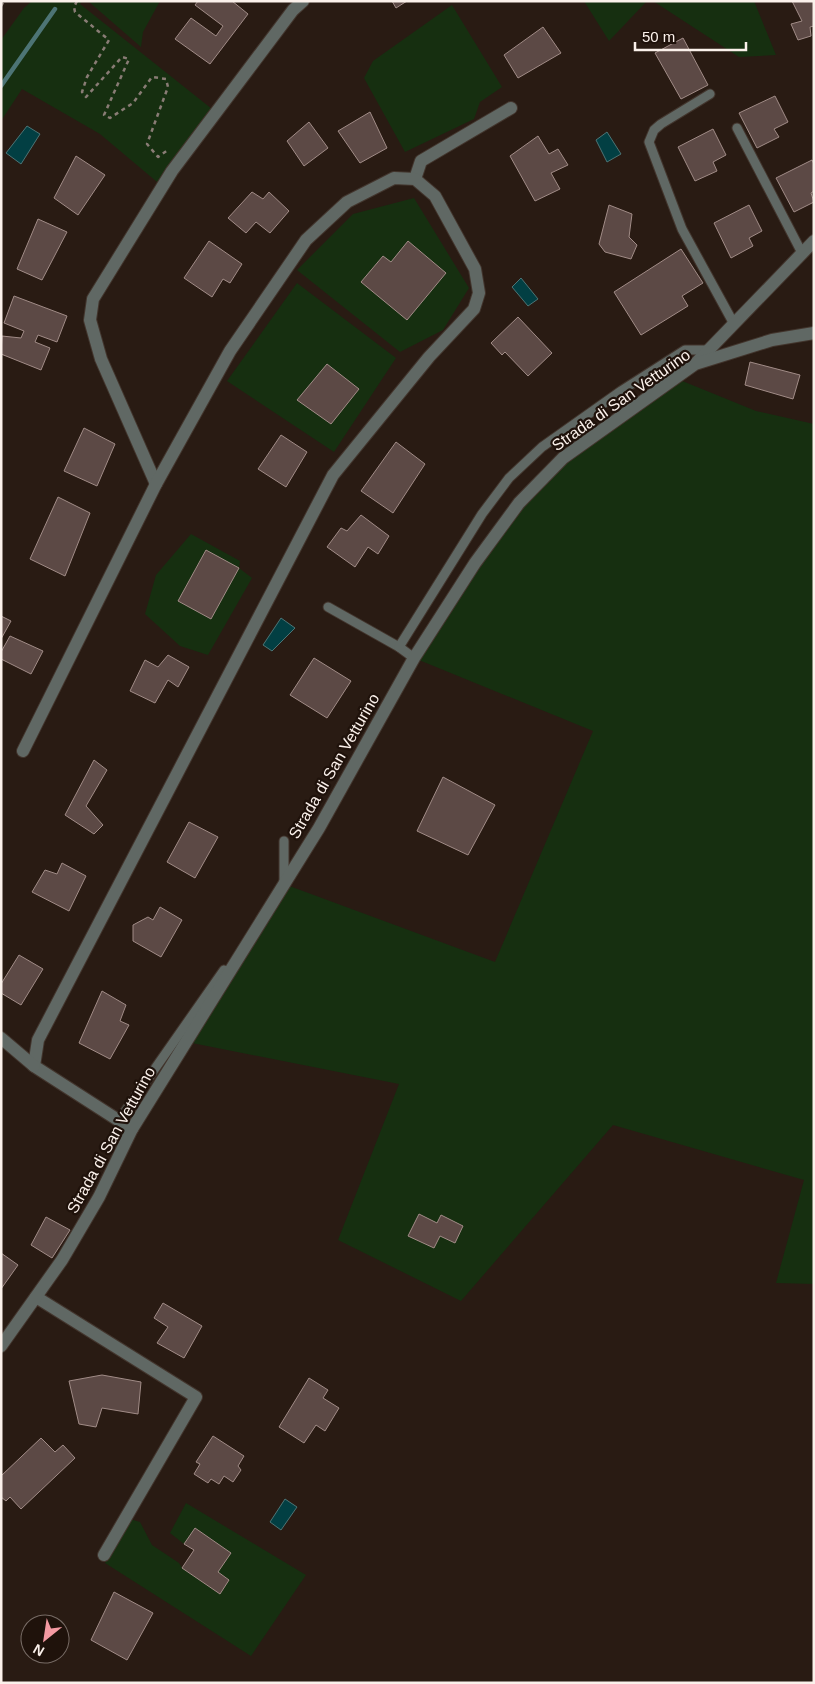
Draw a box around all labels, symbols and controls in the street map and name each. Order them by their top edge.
scale bar [635,20,746,52]
text: 50 m [642,28,675,45]
street label: Strada di San Vetturino [549,346,693,454]
street label: Strada di San Vetturino [285,690,383,842]
street label: Strada di San Vetturino [64,1064,158,1216]
north arrow [20,1614,70,1664]
text: N [30,1641,47,1660]

